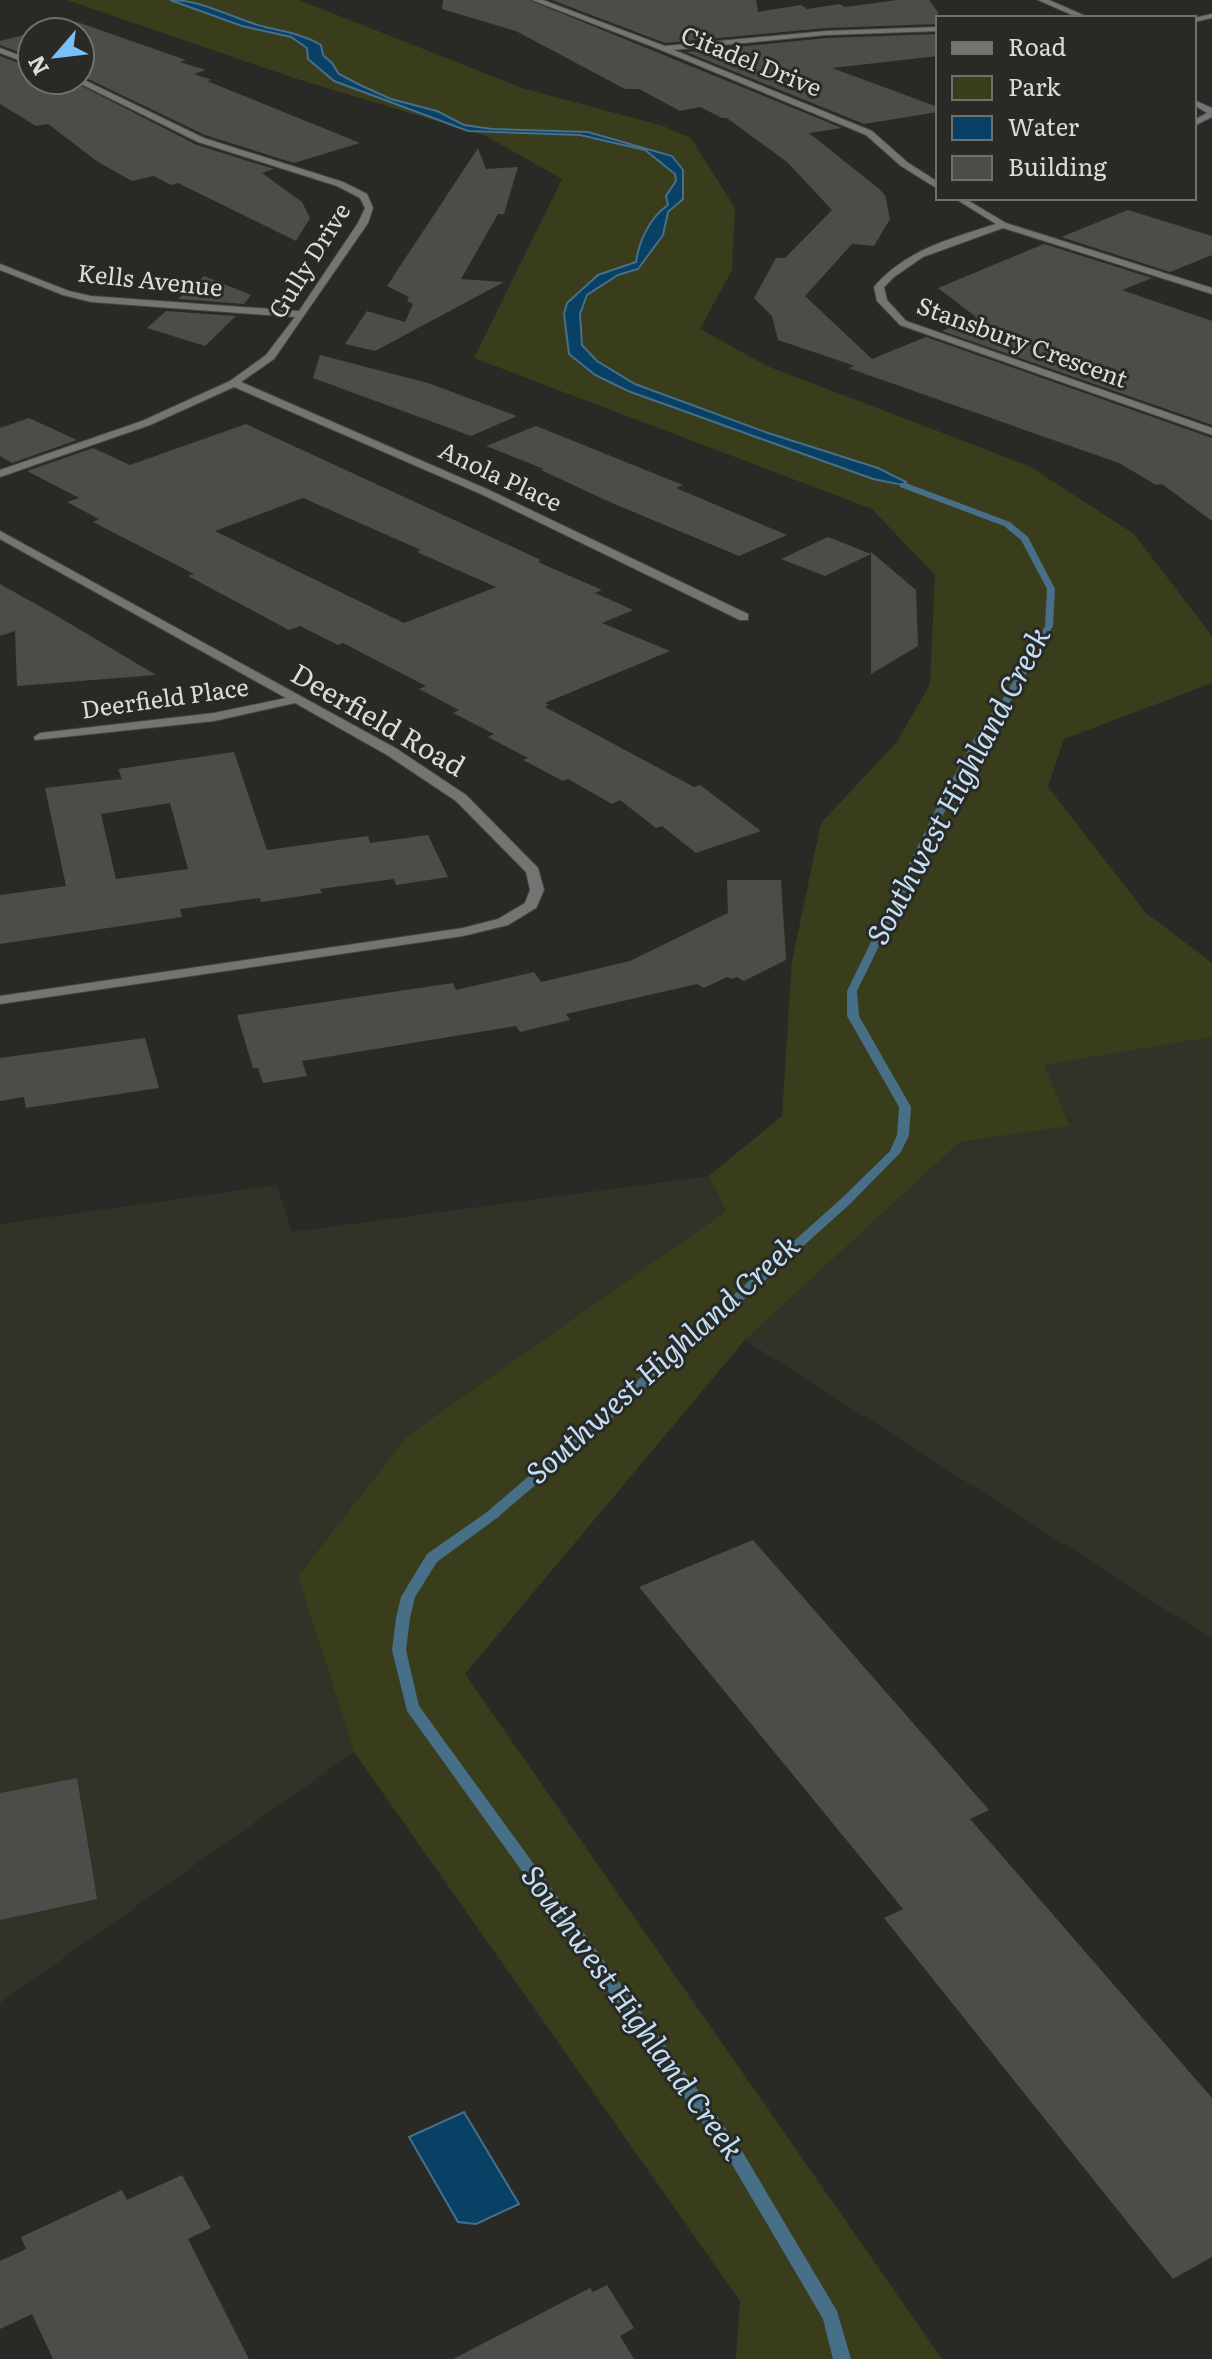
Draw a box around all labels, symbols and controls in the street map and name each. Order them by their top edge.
north arrow [16,16,96,96]
street label: Citadel Drive [676,16,827,104]
legend [936,16,1196,200]
text: Road [1008,28,1067,63]
text: N [18,50,56,82]
text: Park [1008,68,1061,103]
text: Water [1008,108,1080,143]
text: Building [1008,148,1107,183]
street label: Gully Drive [259,195,357,324]
street label: Kells Avenue [76,253,225,304]
street label: Stansbury Crescent [913,286,1133,395]
street label: Anola Place [434,431,568,518]
water label: Southwest Highland Creek [854,617,1059,951]
street label: Deerfield Road [284,651,474,785]
street label: Deerfield Place [79,667,251,726]
water label: Southwest Highland Creek [515,1222,808,1493]
water label: Southwest Highland Creek [512,1855,757,2168]

